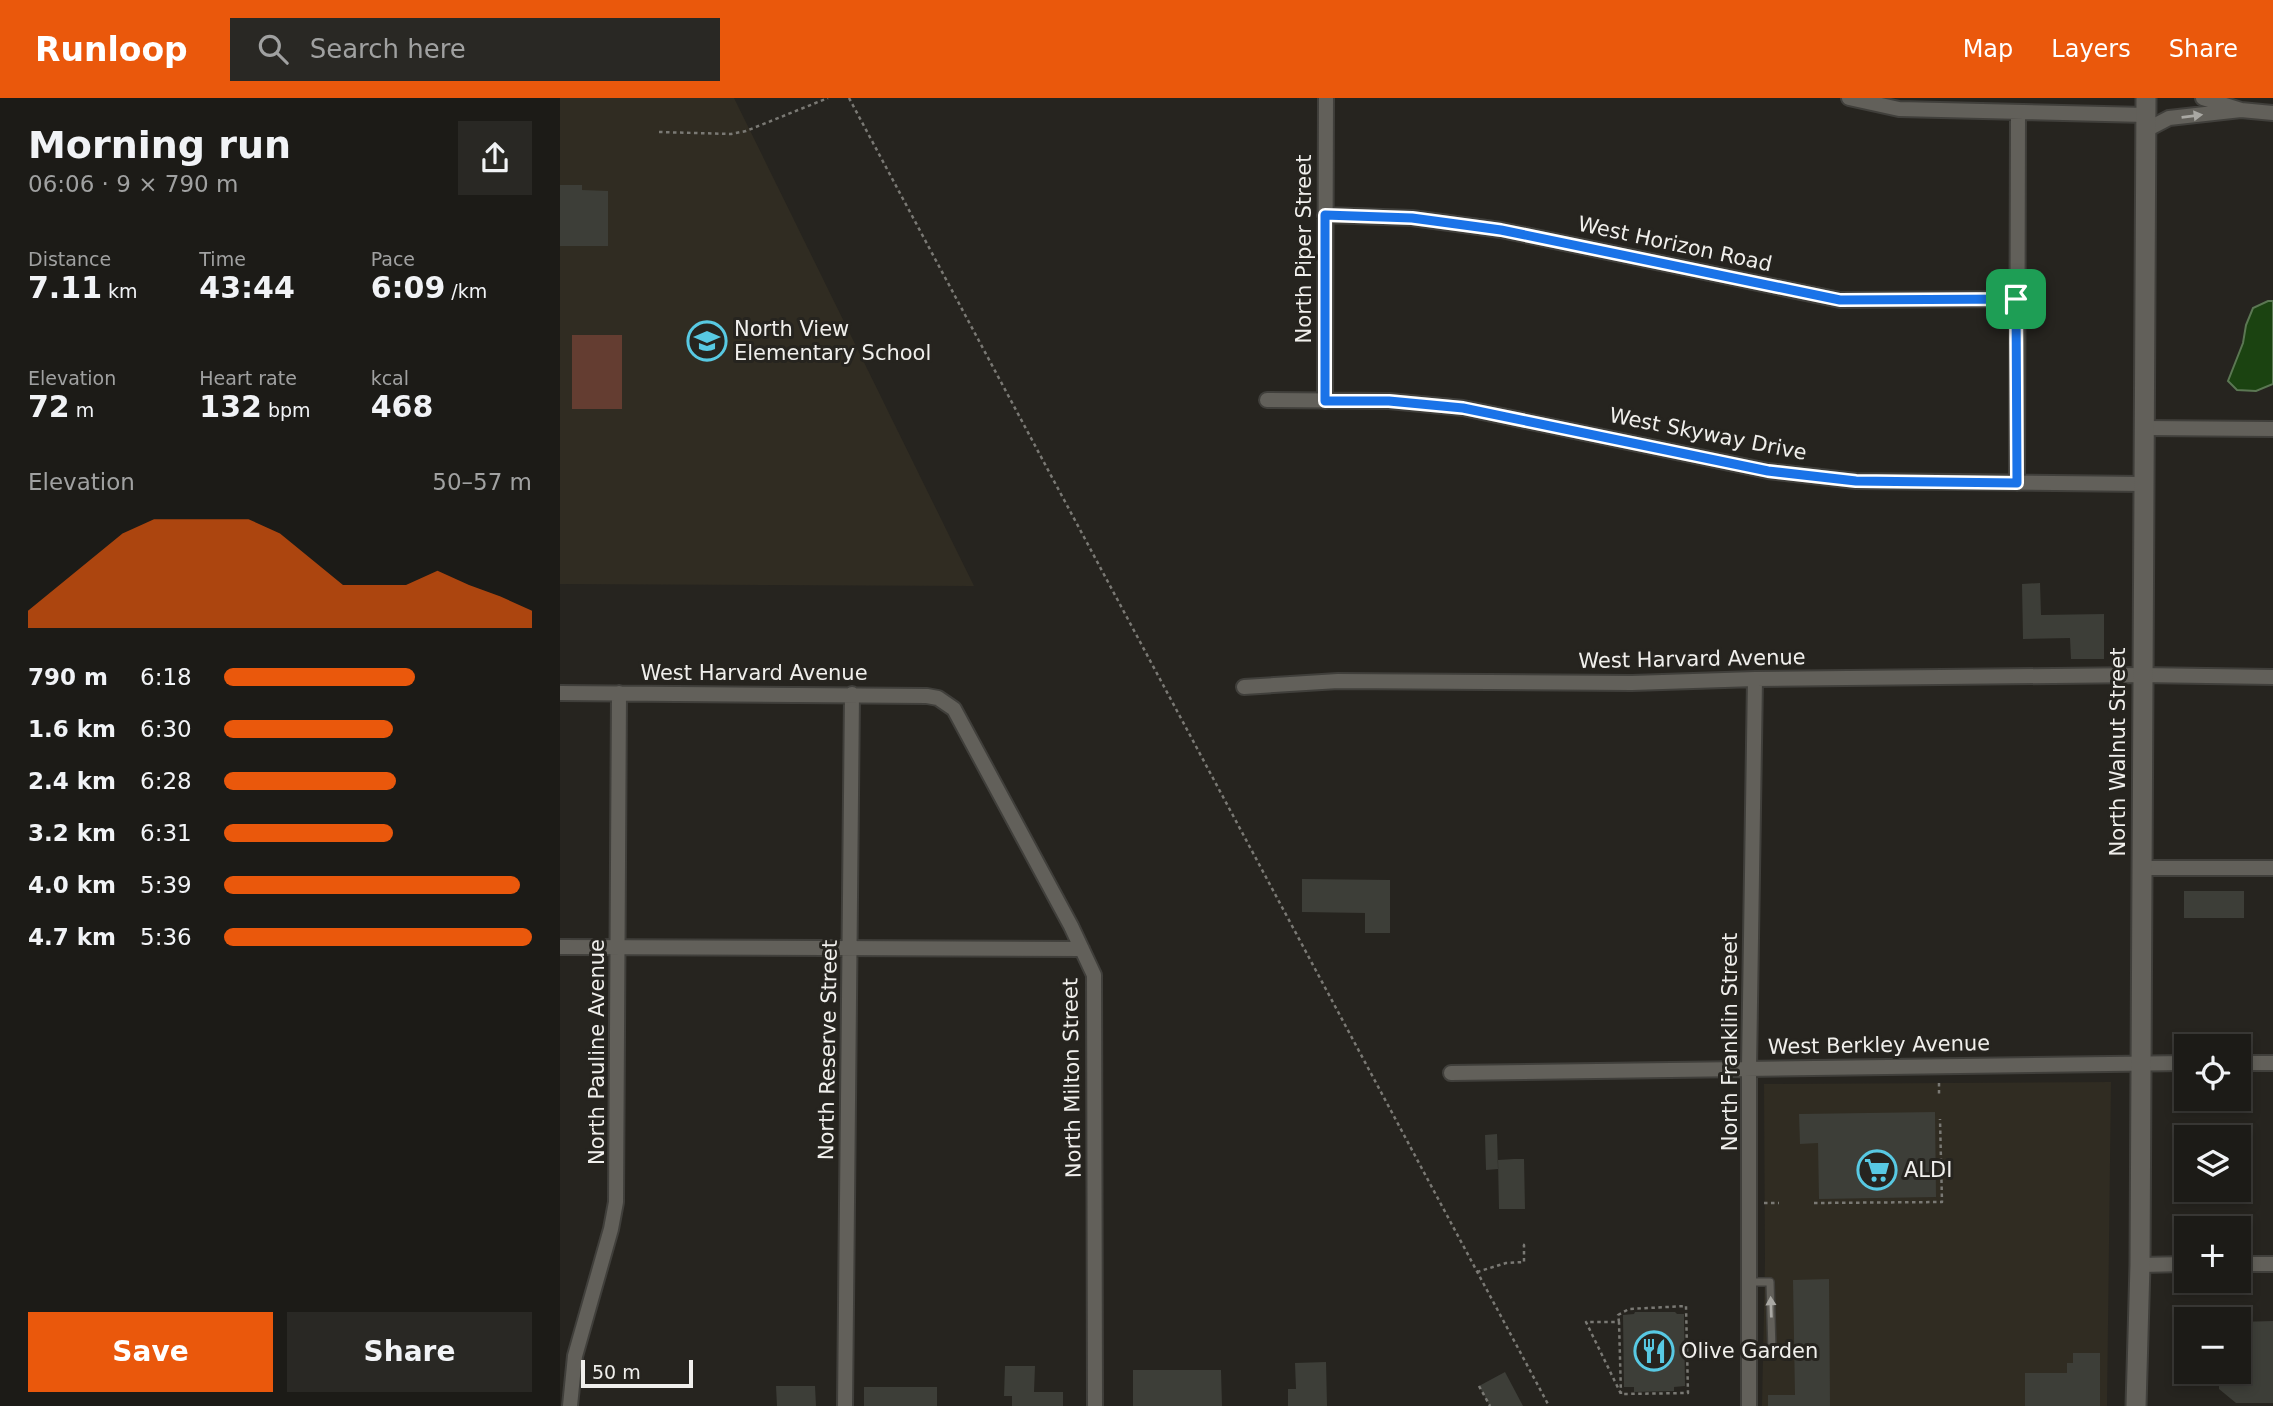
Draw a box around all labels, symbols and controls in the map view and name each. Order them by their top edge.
search box [230,18,720,81]
text: Runloop [35,30,188,69]
icon: search [254,30,292,68]
text: Search here [310,34,466,64]
text: Map [1963,35,2013,63]
text: Layers [2051,35,2131,63]
text: Share [2169,35,2238,63]
one-way arrow [2181,110,2203,121]
button: share [458,121,532,195]
text: Morning run [28,123,291,167]
street label: North Piper Street [1292,155,1316,343]
text: 06:06 · 9 × 790 m [28,171,238,197]
street label: West Horizon Road [1576,212,1774,276]
text: Distance [28,248,111,270]
text: Time [199,248,246,270]
text: Pace [371,248,415,270]
pin [1986,269,2046,329]
text: 7.11 [28,270,102,305]
text: 43:44 [199,270,295,305]
text: 6:09 [371,270,445,305]
text: km [102,280,138,302]
text: /km [445,280,487,302]
icon: arrive [1997,280,2035,318]
place label: North View Elementary School [734,317,931,365]
school or university icon: North View Elementary School [686,320,728,362]
text: Elevation [28,367,116,389]
text: Heart rate [199,367,297,389]
text: kcal [371,367,409,389]
text: 72 [28,389,70,424]
text: 132 [199,389,262,424]
text: 468 [371,389,433,424]
text: m [70,399,94,421]
text: bpm [262,399,311,421]
street label: West Skyway Drive [1607,403,1809,465]
text: Elevation [28,469,135,495]
text: 50–57 m [432,469,532,495]
street label: West Harvard Avenue [1578,645,1806,673]
street label: North Walnut Street [2106,648,2130,856]
street label: West Harvard Avenue [640,661,868,685]
text: 790 m [28,664,108,690]
text: 6:18 [140,664,192,690]
text: 1.6 km [28,716,116,742]
text: 6:30 [140,716,192,742]
text: 2.4 km [28,768,116,794]
text: 6:28 [140,768,192,794]
text: 3.2 km [28,820,116,846]
text: 6:31 [140,820,192,846]
text: 4.0 km [28,872,116,898]
text: 5:39 [140,872,192,898]
text: 4.7 km [28,924,116,950]
text: 5:36 [140,924,192,950]
street label: North Franklin Street [1718,933,1742,1151]
street label: North Pauline Avenue [585,939,609,1165]
street label: North Reserve Street [814,940,842,1160]
street label: North Milton Street [1058,978,1086,1178]
street label: West Berkley Avenue [1768,1031,1990,1059]
map controls [2174,1034,2251,1384]
button: locate [2174,1034,2251,1111]
button: layers [2174,1125,2251,1202]
supermarket icon: ALDI [1856,1149,1898,1191]
place label: ALDI [1904,1158,1952,1182]
button: + [2174,1216,2251,1293]
one-way arrow [1765,1295,1777,1317]
button: − [2174,1307,2251,1384]
button: Save [28,1312,273,1392]
button: Share [287,1312,532,1392]
restaurant icon: Olive Garden [1633,1330,1675,1372]
place label: Olive Garden [1681,1339,1818,1363]
scale bar [581,1357,693,1389]
text: 50 m [592,1361,641,1383]

